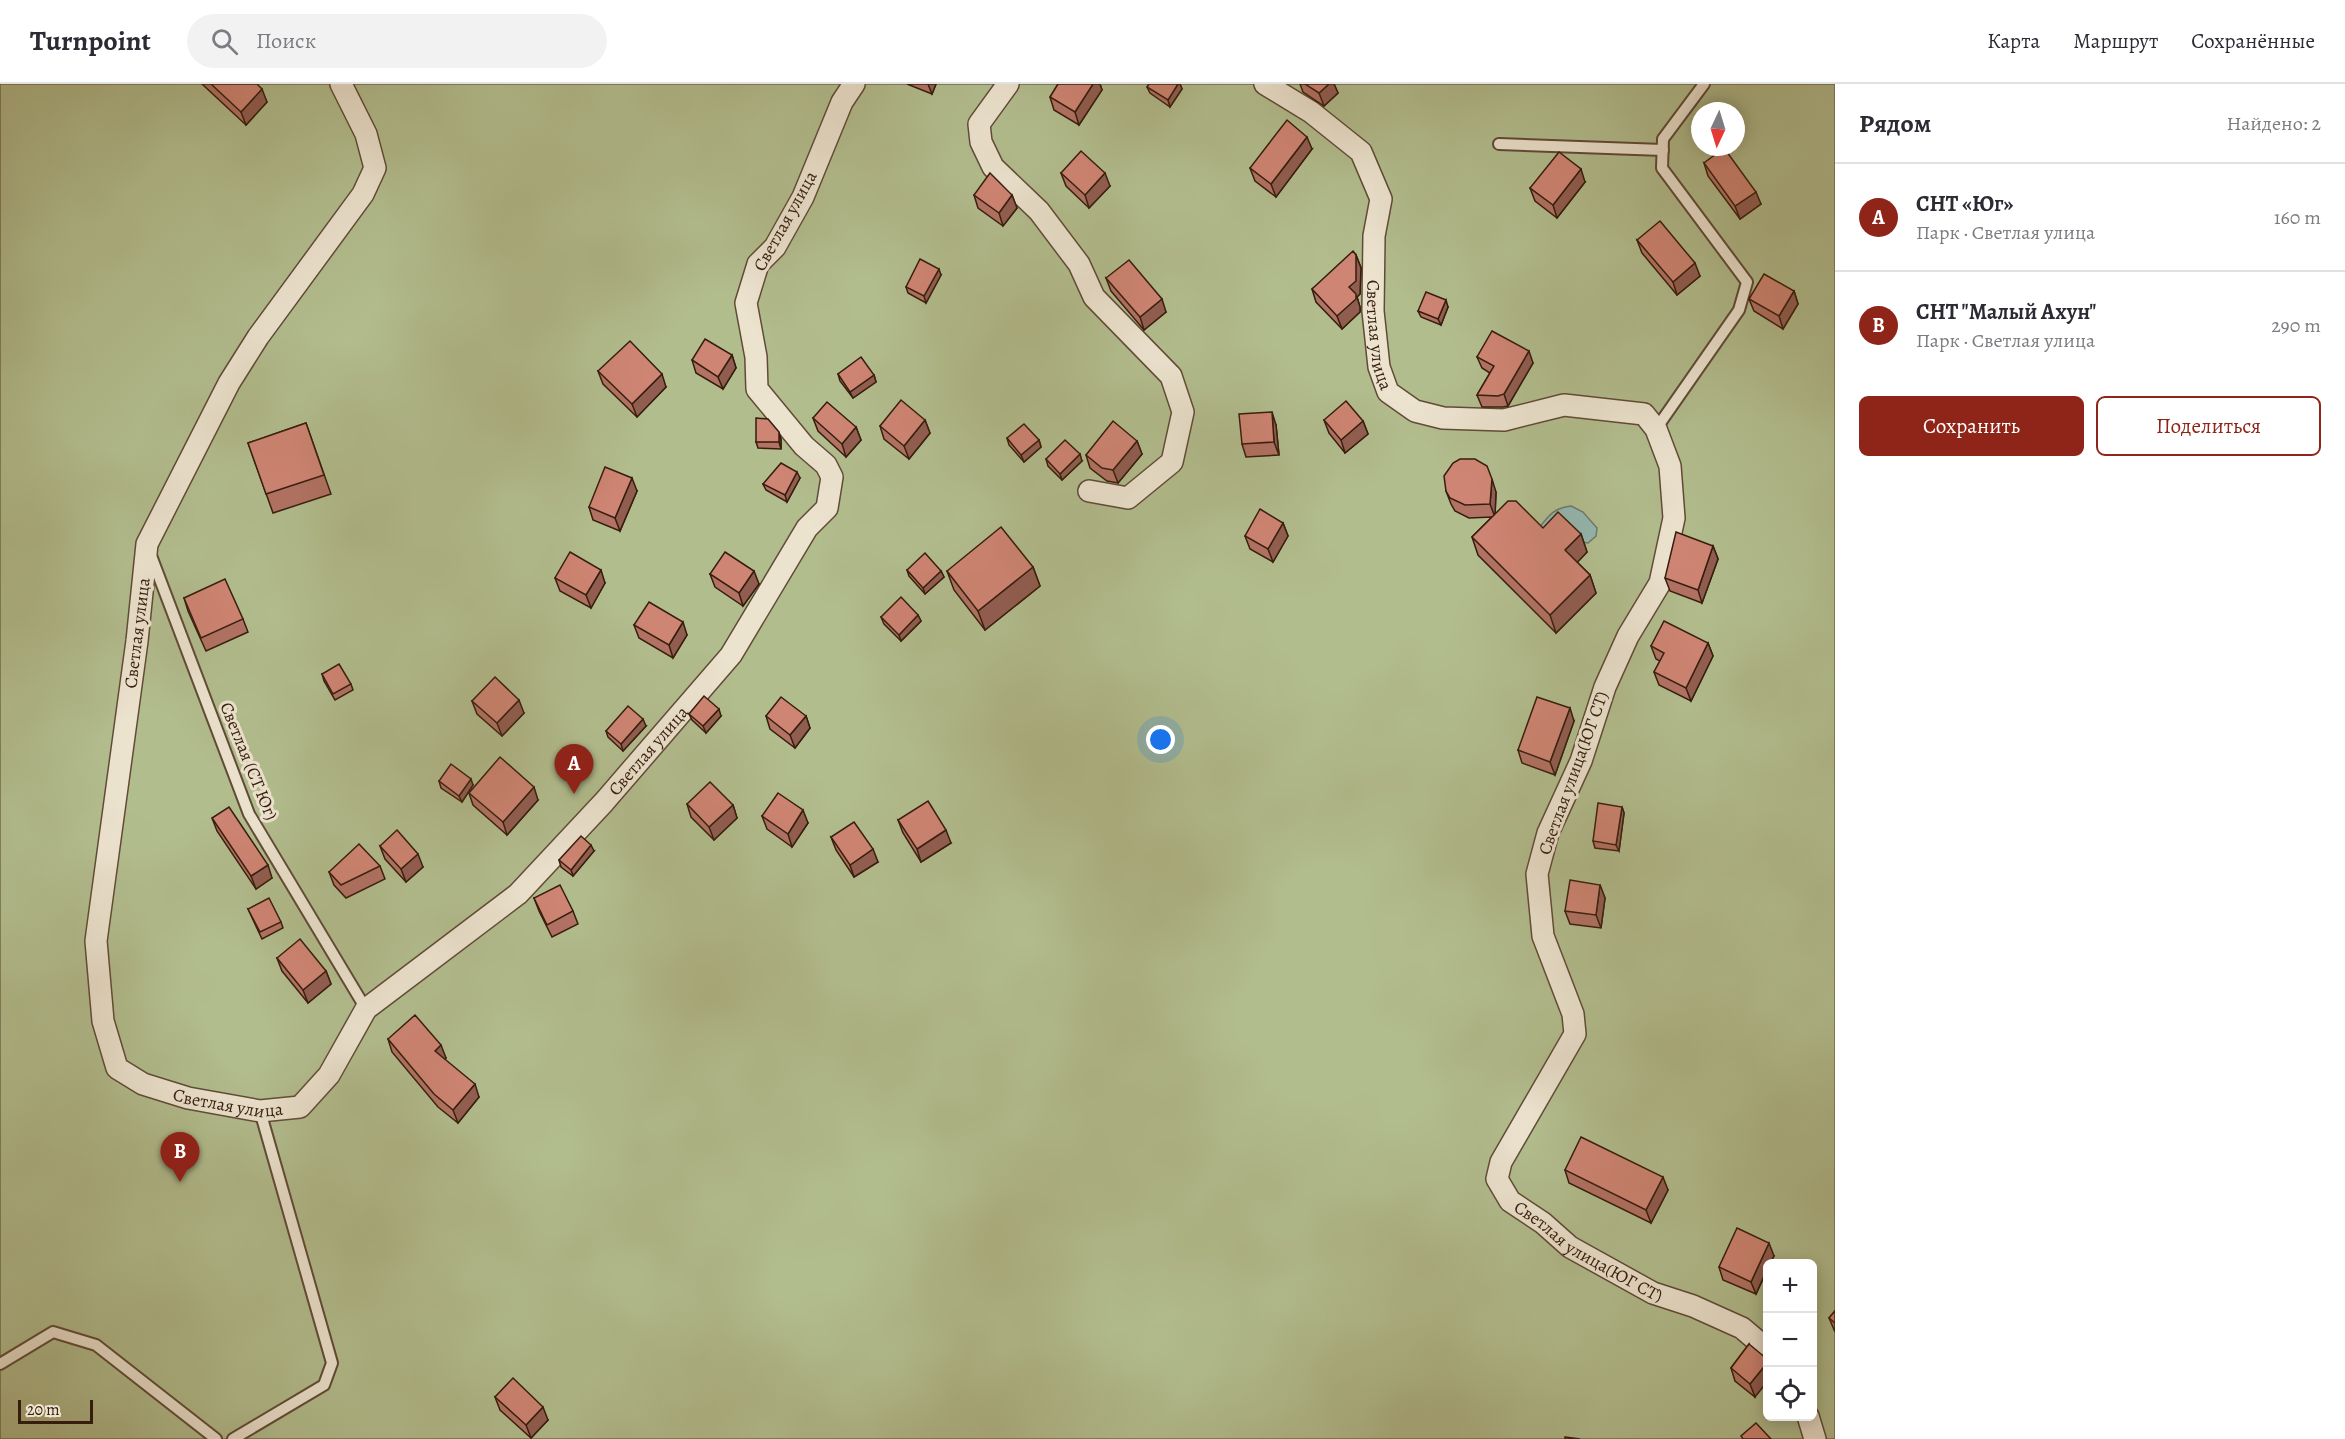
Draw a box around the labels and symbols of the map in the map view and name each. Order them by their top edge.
north arrow [1691,102,1745,156]
street label: Светлая улица [748,166,823,275]
street label: Светлая улица [1361,280,1399,394]
street label: Светлая улица [118,576,156,690]
street label: Светлая улица(ЮГ СТ) [1532,688,1614,858]
street label: Светлая (СТ Юг) [214,698,284,824]
street label: Светлая улица [603,700,694,801]
your location [1146,725,1175,754]
pin: A [554,744,594,794]
street label: Светлая улица [170,1082,285,1124]
pin: B [160,1132,200,1182]
street label: Светлая улица(ЮГ СТ) [1509,1195,1666,1307]
scale bar [18,1397,93,1424]

